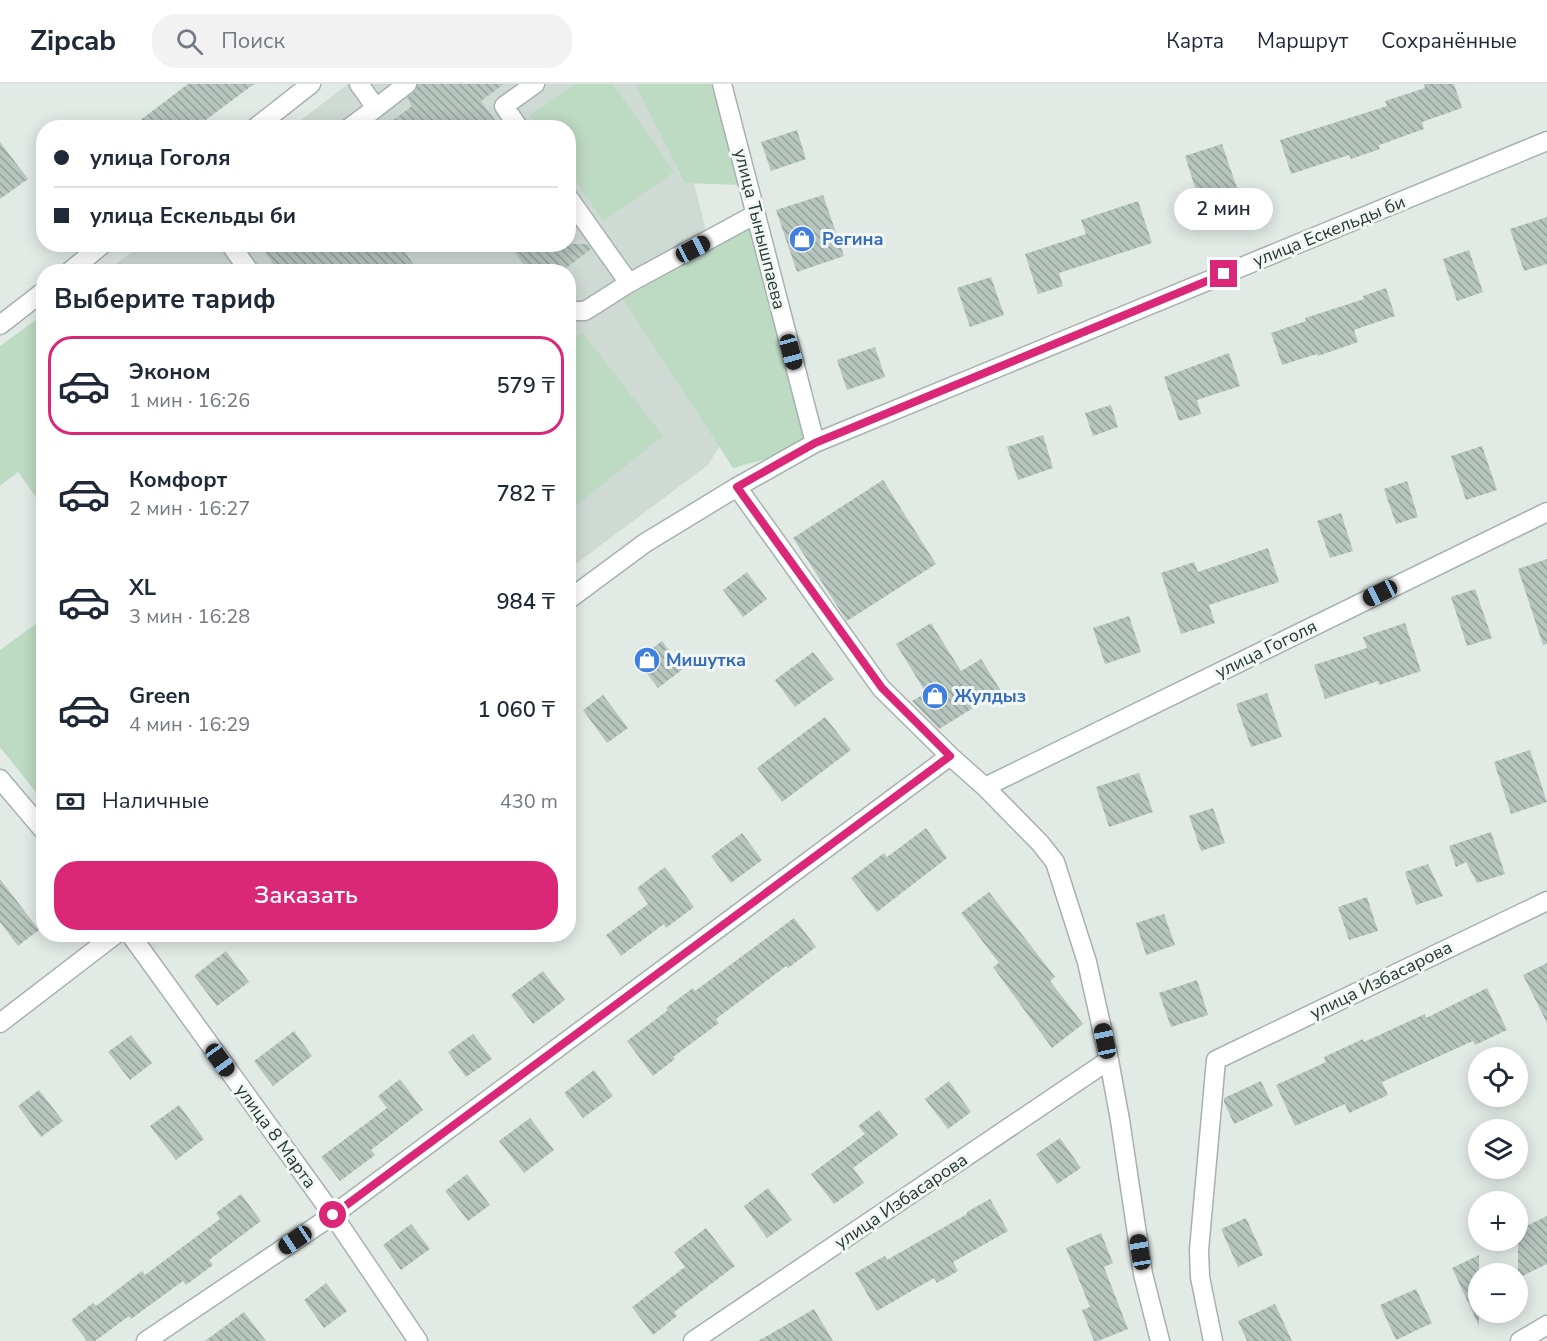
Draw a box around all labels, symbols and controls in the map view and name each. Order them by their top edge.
search box [152,14,572,68]
text: Zipcab [30,22,116,60]
icon: search [173,25,206,58]
text: Поиск [221,26,285,56]
text: Карта [1166,27,1224,55]
text: Маршрут [1257,27,1348,55]
text: Сохранённые [1381,27,1517,55]
text: улица Гоголя [90,143,231,173]
street label: улица Тынышпаева [728,146,792,312]
callout: 2 мин [1174,187,1274,229]
street label: улица Ескельды би [1249,189,1409,273]
text: 2 мин [1196,195,1251,222]
text: улица Ескельды би [90,201,296,231]
shop icon: Регина [787,224,817,254]
place label: Регина [822,227,884,251]
car [673,233,713,265]
route end [1210,260,1237,287]
text: Выберите тариф [54,281,276,318]
car [778,332,804,372]
text: Эконом [129,357,211,387]
icon: car [57,359,111,413]
text: 579 ₸ [496,371,555,401]
text: 1 мин · 16:26 [129,387,250,414]
text: Комфорт [129,465,227,495]
icon: car [57,467,111,521]
text: 782 ₸ [496,479,555,509]
text: 2 мин · 16:27 [129,495,250,522]
text: XL [129,573,156,603]
icon: car [57,575,111,629]
car [1360,577,1400,609]
text: 984 ₸ [496,587,555,617]
text: 3 мин · 16:28 [129,603,250,630]
street label: улица Гоголя [1211,614,1321,684]
shop icon: Мишутка [632,645,662,675]
place label: Мишутка [666,648,746,672]
text: Green [129,681,190,711]
shop icon: Жулдыз [920,681,950,711]
icon: car [57,683,111,737]
place label: Жулдыз [954,684,1026,708]
text: 1 060 ₸ [477,695,555,725]
text: 4 мин · 16:29 [129,711,250,738]
icon: cash [54,785,87,818]
text: Наличные [102,786,209,816]
text: 430 m [500,788,558,815]
button: Заказать [54,861,558,930]
street label: улица Избасарова [1306,935,1456,1025]
car [1092,1022,1118,1060]
car [202,1040,238,1080]
map controls [1468,1047,1528,1323]
button: locate [1468,1047,1528,1107]
street label: улица 8 Марта [230,1079,322,1193]
button: layers [1468,1119,1528,1179]
street label: улица Избасарова [830,1148,972,1254]
button: + [1468,1191,1528,1251]
route start [319,1201,346,1228]
car [275,1222,315,1258]
car [1128,1233,1152,1271]
button: − [1468,1263,1528,1323]

